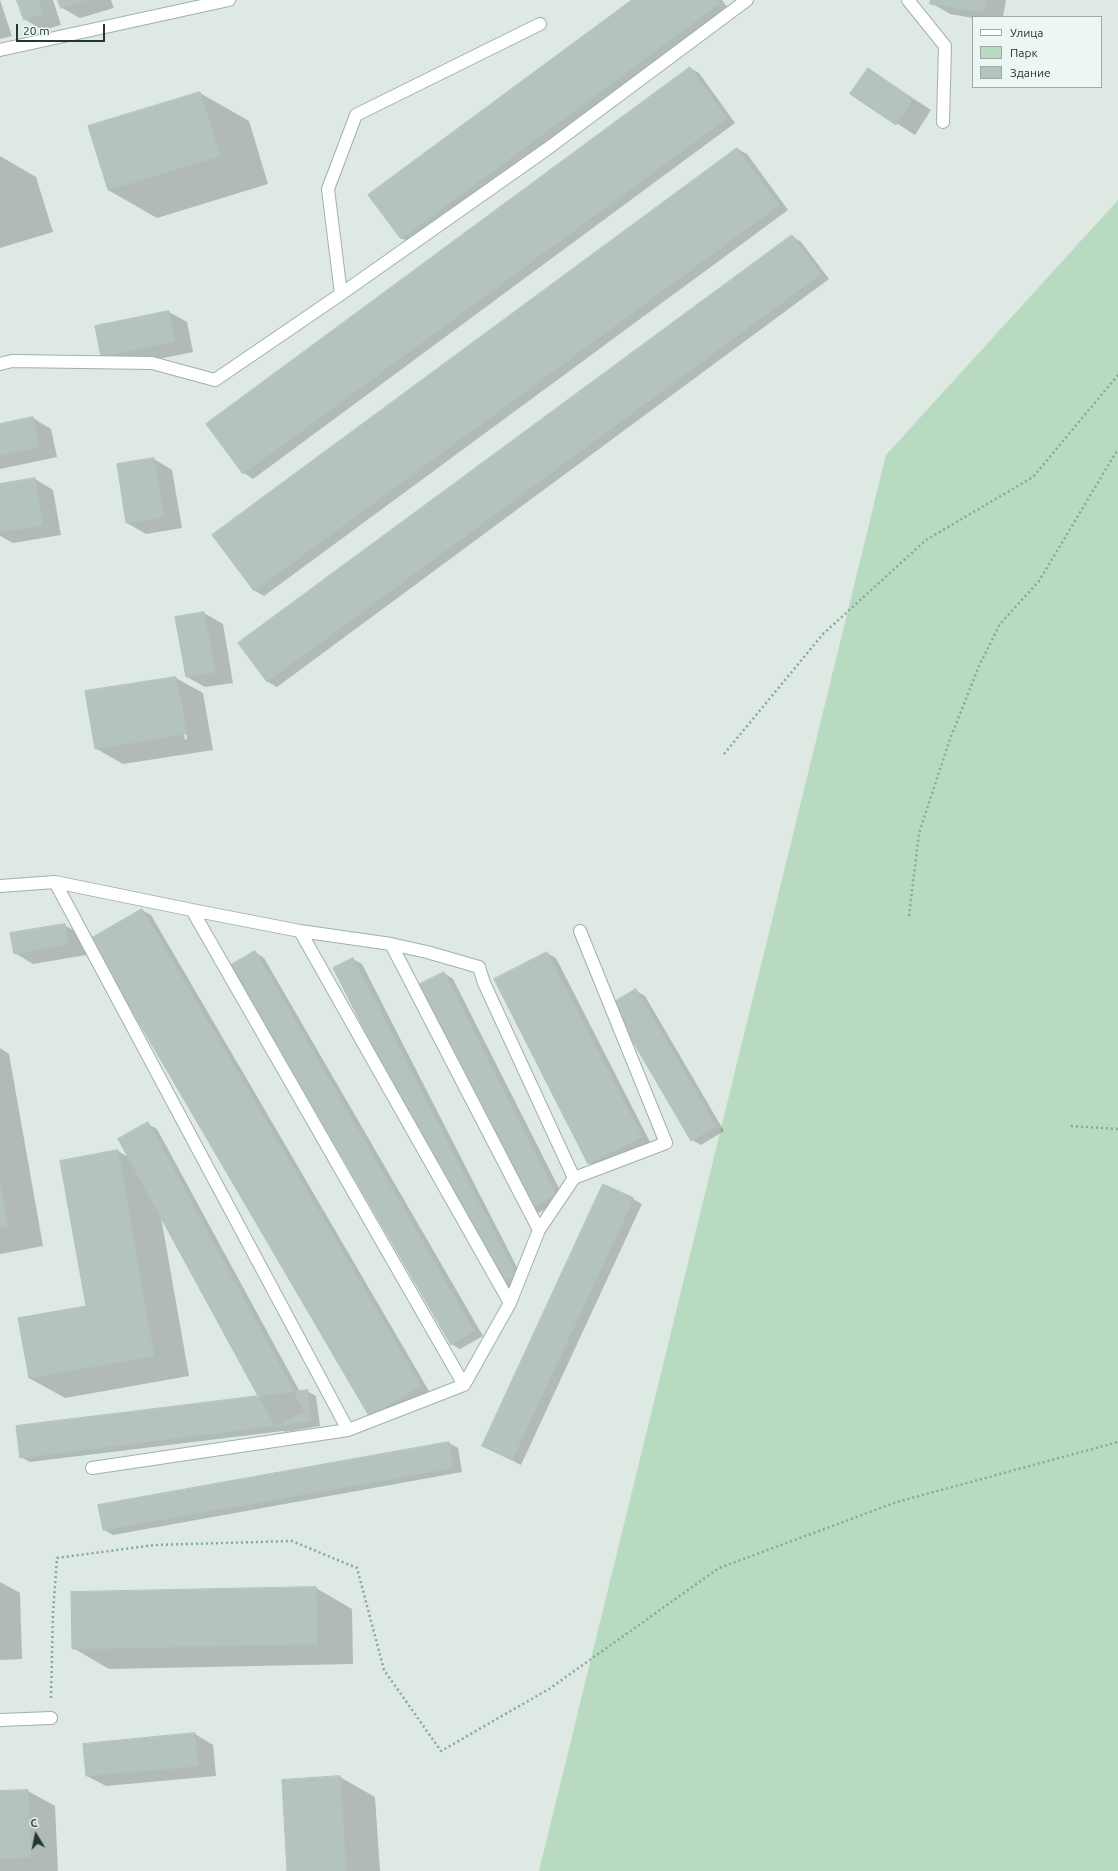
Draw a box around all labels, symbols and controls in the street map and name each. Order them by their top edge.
scale bar [18,16,107,42]
legend [972,16,1102,88]
text: 20 m [23,24,50,37]
text: Улица [1010,26,1043,39]
text: Парк [1010,46,1038,59]
text: Здание [1010,66,1051,79]
north arrow [16,1815,56,1855]
text: С [29,1817,38,1830]

